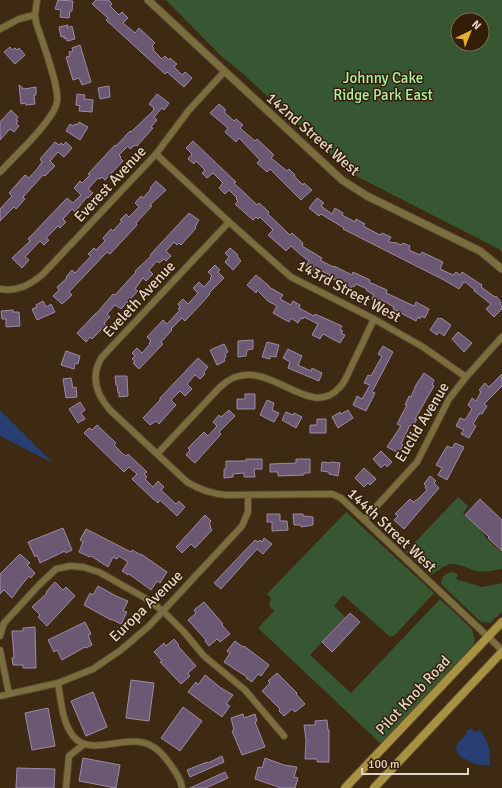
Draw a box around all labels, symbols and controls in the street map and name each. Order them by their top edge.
north arrow [450,12,490,52]
text: N [469,18,484,32]
park label: Johnny Cake Ridge Park East [333,69,433,104]
street label: 142nd Street West [263,89,363,179]
street label: Everest Avenue [70,142,150,226]
street label: 143rd Street West [294,256,404,326]
street label: Eveleth Avenue [99,257,179,341]
street label: Euclid Avenue [391,379,453,465]
street label: 144th Street West [344,484,440,576]
street label: Europa Avenue [105,566,187,646]
street label: Pilot Knob Road [372,652,454,738]
scale bar [362,750,468,776]
text: 100 m [368,757,400,772]

